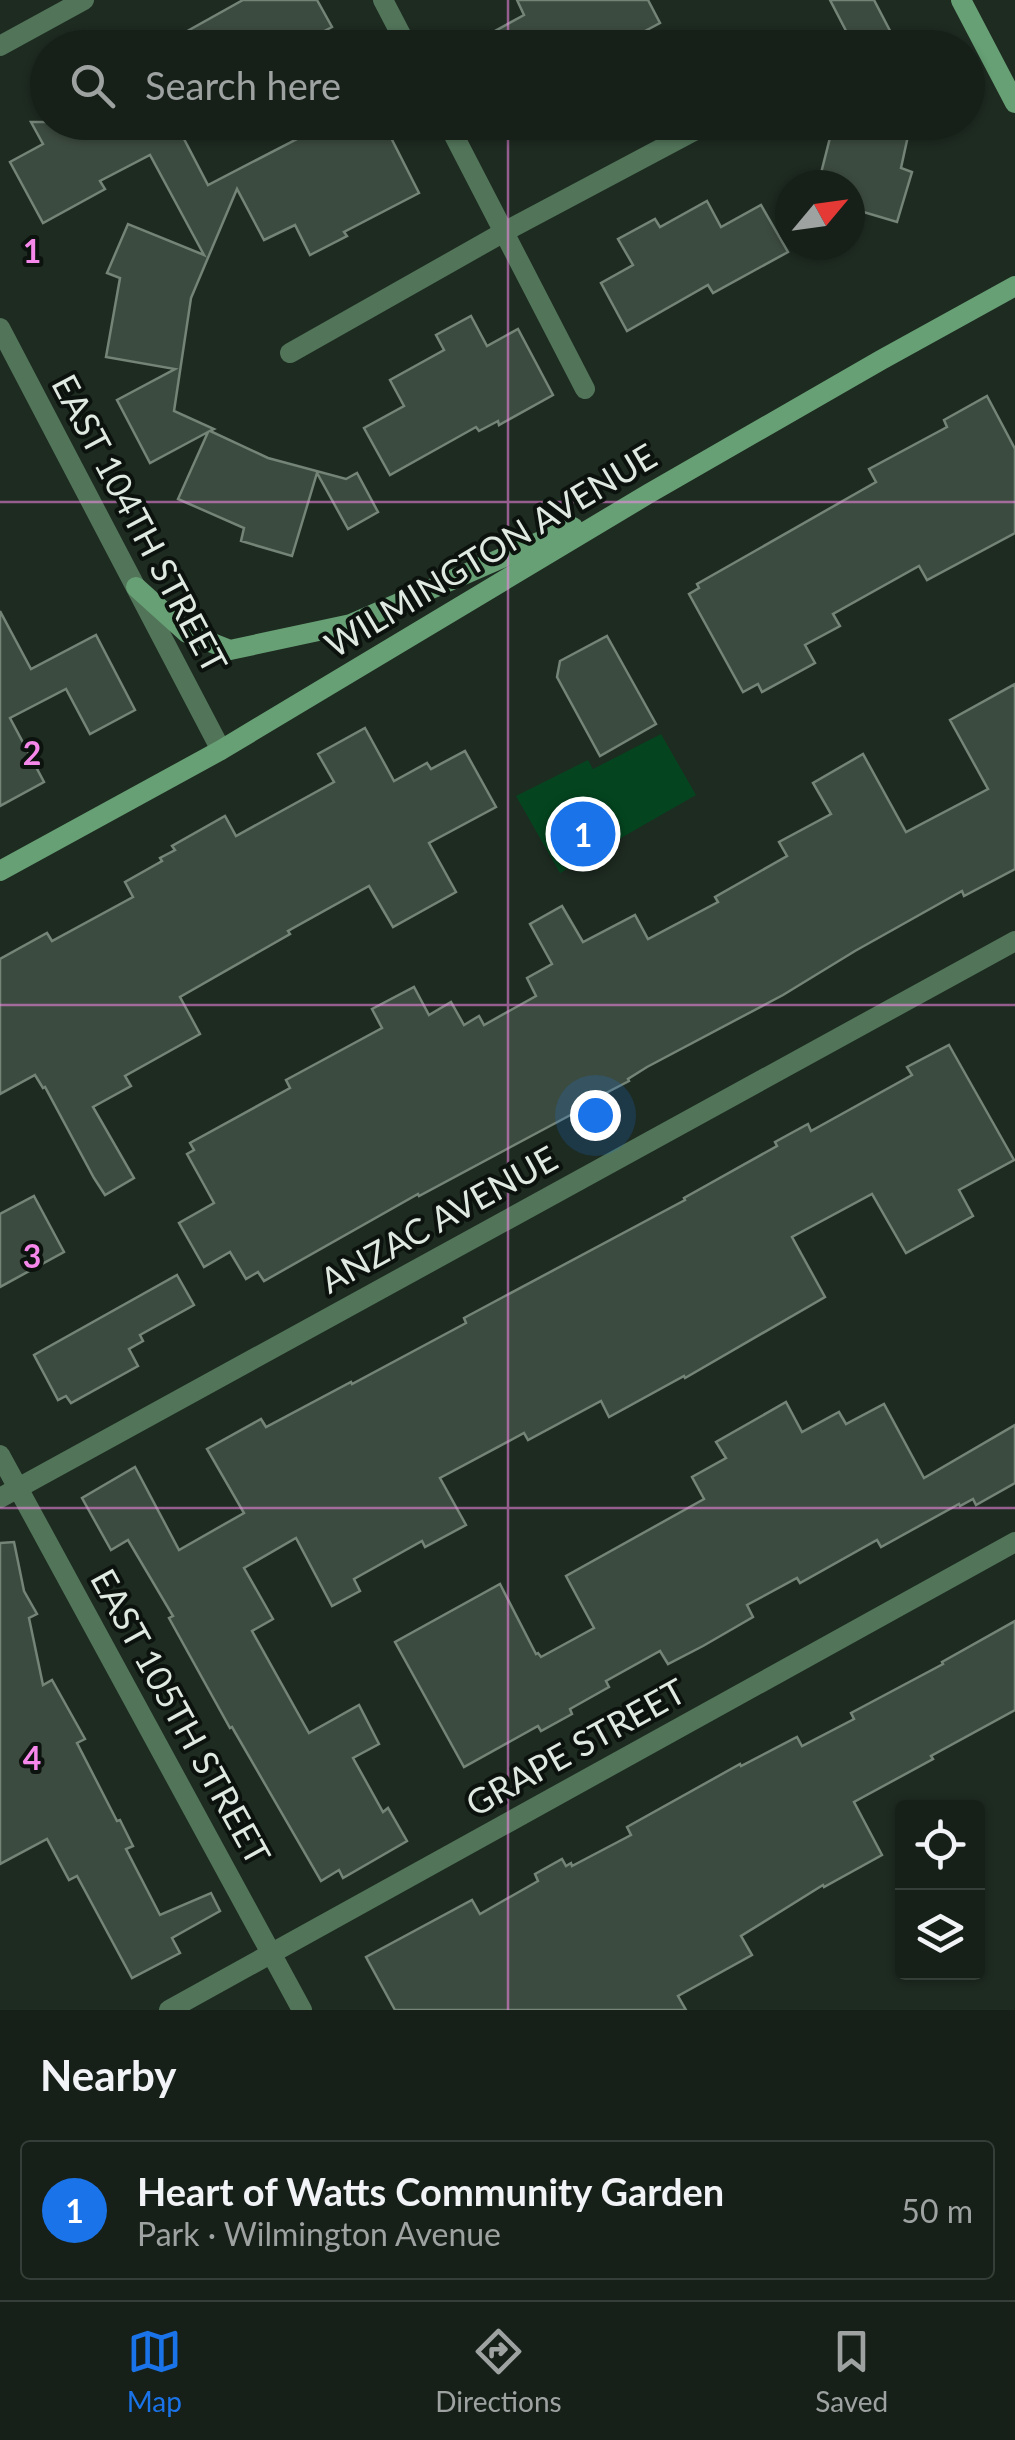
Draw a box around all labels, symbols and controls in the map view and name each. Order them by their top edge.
search box [30,30,985,140]
icon: search [65,58,120,113]
text: Search here [145,62,341,108]
north arrow [775,170,865,260]
text: 1 [23,231,41,270]
street label: EAST 104TH STREET [44,367,237,680]
street label: WILMINGTON AVENUE [317,434,663,665]
text: 2 [23,733,41,772]
pin: 1 [550,796,616,872]
your location [570,1090,621,1141]
street label: ANZAC AVENUE [312,1136,564,1301]
text: 3 [23,1236,41,1275]
street label: EAST 105TH STREET [83,1561,281,1871]
street label: GRAPE STREET [458,1669,692,1824]
text: 4 [23,1738,41,1777]
map controls [895,1800,985,1980]
button: locate [895,1800,985,1890]
button: layers [895,1890,985,1980]
text: Nearby [40,2050,177,2100]
text: Heart of Watts Community Garden [137,2168,724,2214]
text: 1 [65,2191,84,2230]
text: 50 m [901,2191,973,2230]
text: Park · Wilmington Avenue [137,2214,501,2253]
tab: Map [127,2324,182,2418]
tab: Directions [435,2324,562,2418]
tab: Saved [815,2324,888,2418]

